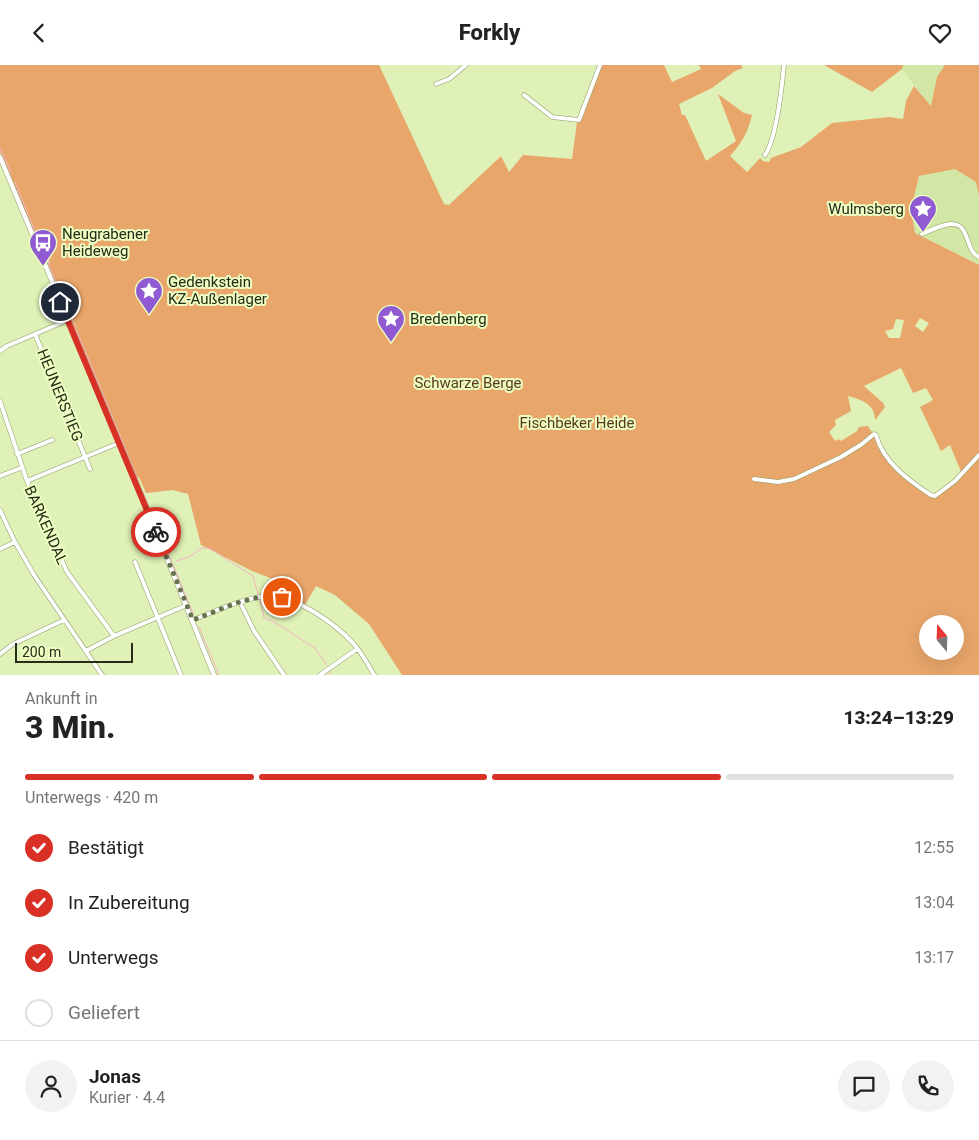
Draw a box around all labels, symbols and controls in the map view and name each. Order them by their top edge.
icon: back [25,19,53,47]
icon: heart [926,19,954,47]
text: Forkly [459,20,520,45]
place icon: Wulmsberg [908,194,938,233]
place label: Wulmsberg [828,200,904,218]
place label: Neugrabener Heideweg [62,225,148,260]
bus stop icon: Neugrabener Heideweg [28,228,58,267]
place label: Gedenkstein KZ-Außenlager [168,273,267,308]
place icon: Gedenkstein KZ-Außenlager [134,276,164,315]
pin [39,281,81,323]
icon: home [46,288,74,316]
place icon: Bredenberg [376,304,406,343]
place label: Bredenberg [410,310,487,328]
street label: HEUNERSTIEG [33,346,87,444]
park label: Schwarze Berge [414,374,522,392]
park label: Fischbeker Heide [519,414,635,432]
street label: BARKENDAL [21,483,71,567]
courier [131,507,181,557]
icon: bike [142,518,170,546]
pin [261,576,303,618]
icon: bag [268,583,296,611]
north arrow [919,615,964,660]
map controls [919,615,964,660]
scale bar [15,640,132,663]
text: 200 m [22,644,61,660]
text: Ankunft in [25,689,98,708]
text: 13:24–13:29 [843,706,954,729]
text: 3 Min. [25,708,116,746]
text: Unterwegs · 420 m [25,788,158,807]
icon: check [25,834,53,862]
text: Bestätigt [68,836,144,859]
text: 12:55 [914,838,954,857]
icon: check [25,889,53,917]
text: In Zubereitung [68,891,190,914]
text: 13:04 [914,893,954,912]
icon: check [25,944,53,972]
text: Unterwegs [68,946,159,969]
text: 13:17 [914,948,954,967]
text: Geliefert [68,1001,140,1024]
button: person [25,1060,77,1112]
button: chat [838,1060,890,1112]
button: phone [902,1060,954,1112]
text: Jonas [89,1065,141,1088]
text: Kurier · 4.4 [89,1088,165,1107]

